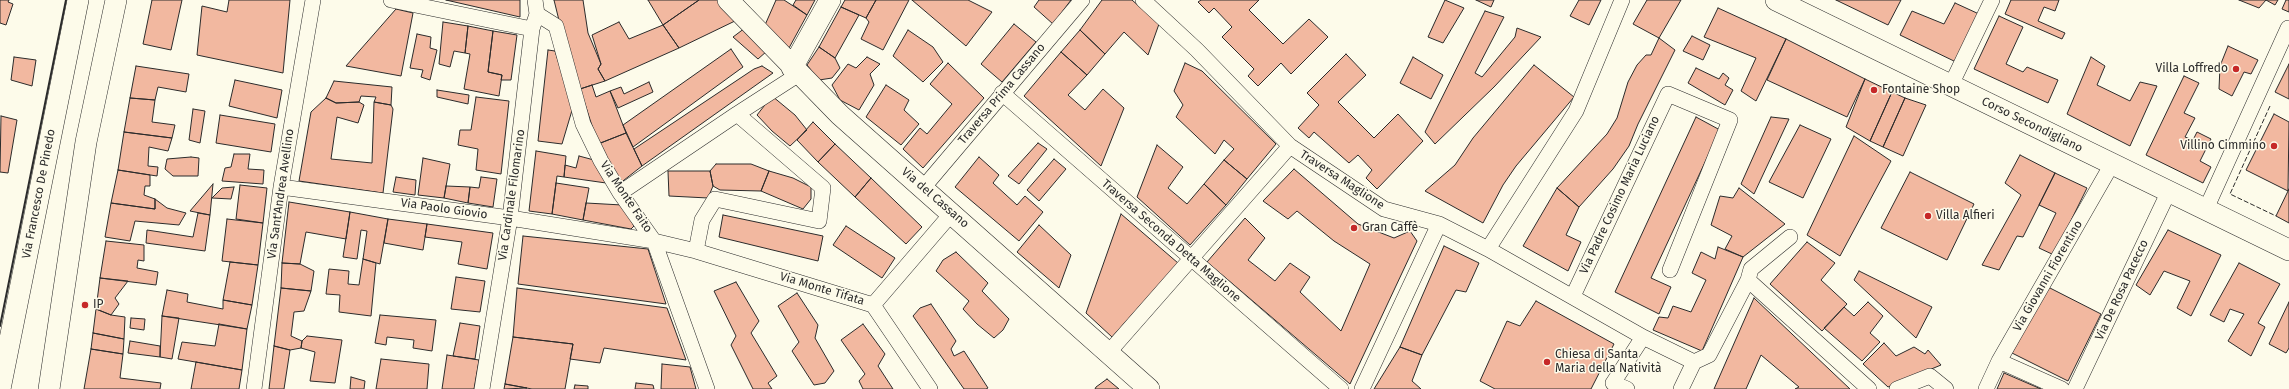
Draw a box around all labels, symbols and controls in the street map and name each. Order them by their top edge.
street label: Traversa Prima Cassano [955,40,1049,148]
place label: Villa Loffredo [2156,62,2228,76]
marker: Villa Loffredo [2231,64,2241,74]
place label: Fontaine Shop [1882,83,1960,97]
marker: Fontaine Shop [1869,85,1879,95]
street label: Corso Secondigliano [1979,94,2085,156]
street label: Via Padre Cosimo Maria Luciano [1577,114,1663,276]
street label: Via Francesco De Pinedo [19,128,59,260]
street label: Via Sant'Andrea Avellino [265,128,297,260]
street label: Via Cardinale Filomarino [496,128,528,262]
place label: Villino Cimmino [2180,139,2266,153]
marker: Villino Cimmino [2269,141,2279,151]
street label: Traversa Maglione [1297,147,1387,213]
street label: Via Monte Faito [597,158,655,236]
street label: Via del Cassano [898,165,972,231]
street label: Traversa Seconda Detta Maglione [1098,177,1244,305]
street label: Via Paolo Giovio [400,196,488,222]
place label: Villa Alfieri [1936,209,1995,223]
marker: Villa Alfieri [1923,211,1933,221]
street label: Via Giovanni Fiorentino [2010,218,2086,334]
place label: Gran Caffè [1362,221,1418,235]
marker: Gran Caffè [1349,223,1359,233]
street label: Via De Rosa Pacecco [2092,237,2152,343]
street label: Via Monte Tifata [778,269,866,309]
place label: IP [93,298,104,312]
marker: IP [80,300,90,310]
place label: Chiesa di Santa Maria della Natività [1555,348,1661,376]
marker: Chiesa di Santa Maria della Natività [1542,357,1552,367]

